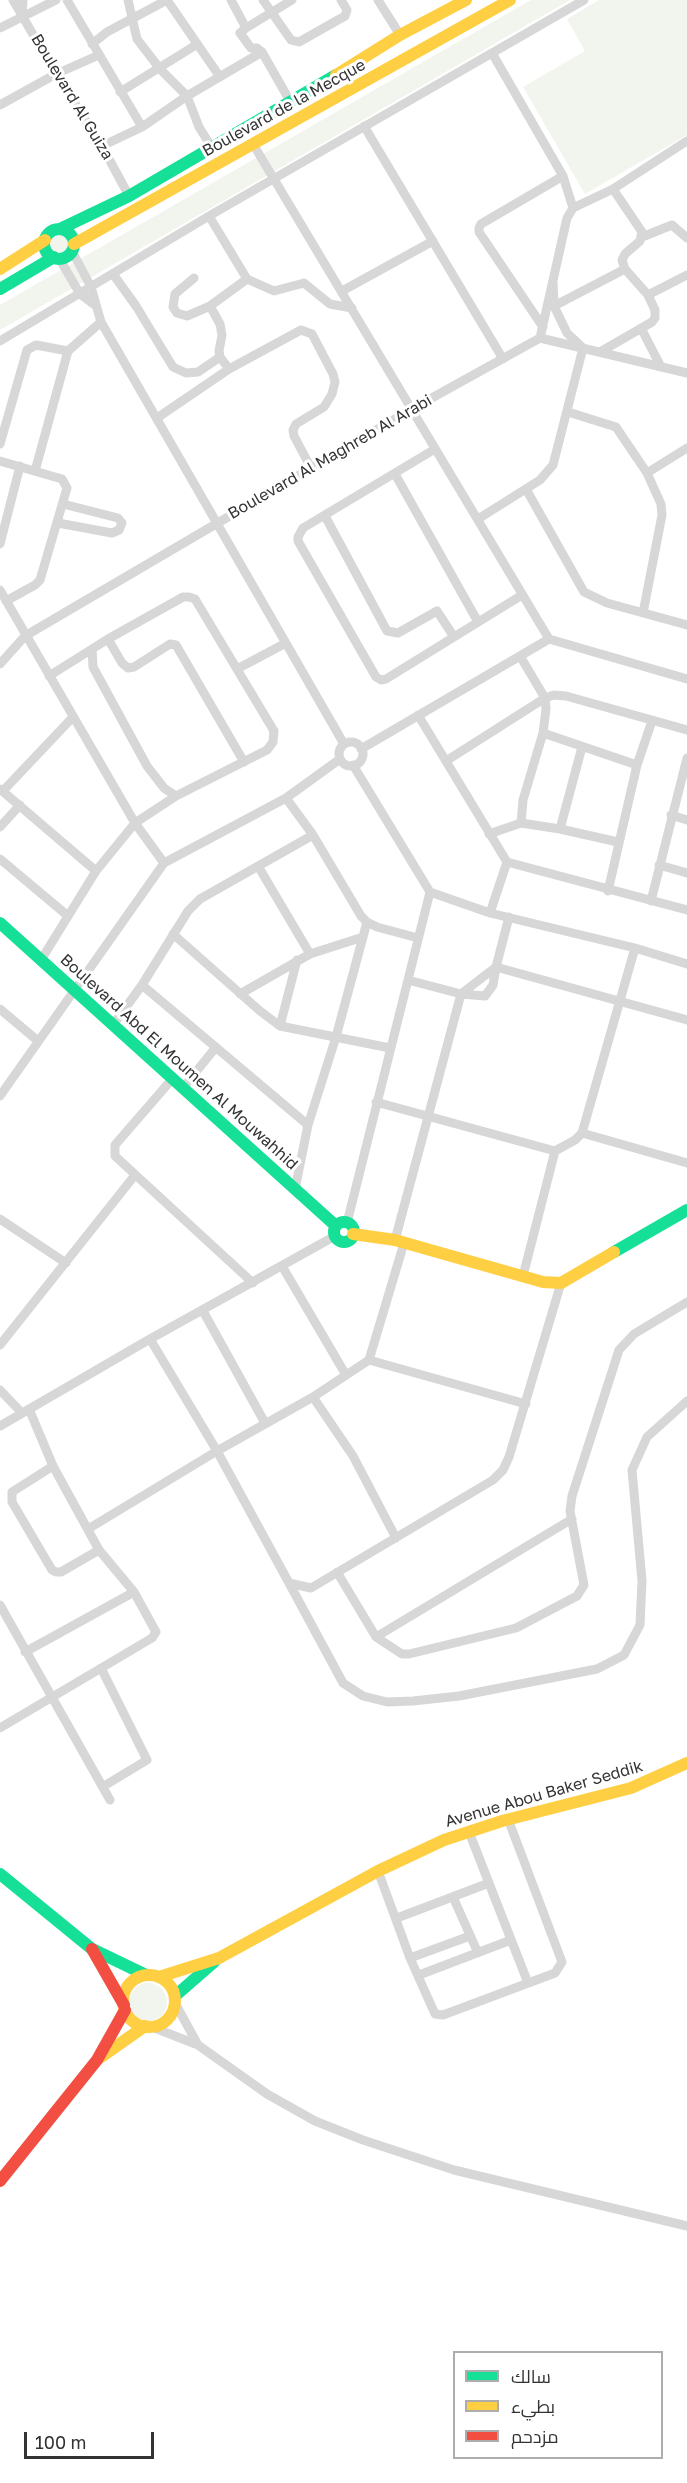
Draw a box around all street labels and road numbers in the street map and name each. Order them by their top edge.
street label: Boulevard Al Guiza [27,31,117,163]
street label: Boulevard de la Mecque [199,55,369,161]
street label: Boulevard Al Maghreb Al Arabi [225,391,435,523]
street label: Boulevard Abd El Moumen Al Mouwahhid [56,950,302,1174]
street label: Avenue Abou Baker Seddik [443,1757,645,1831]

